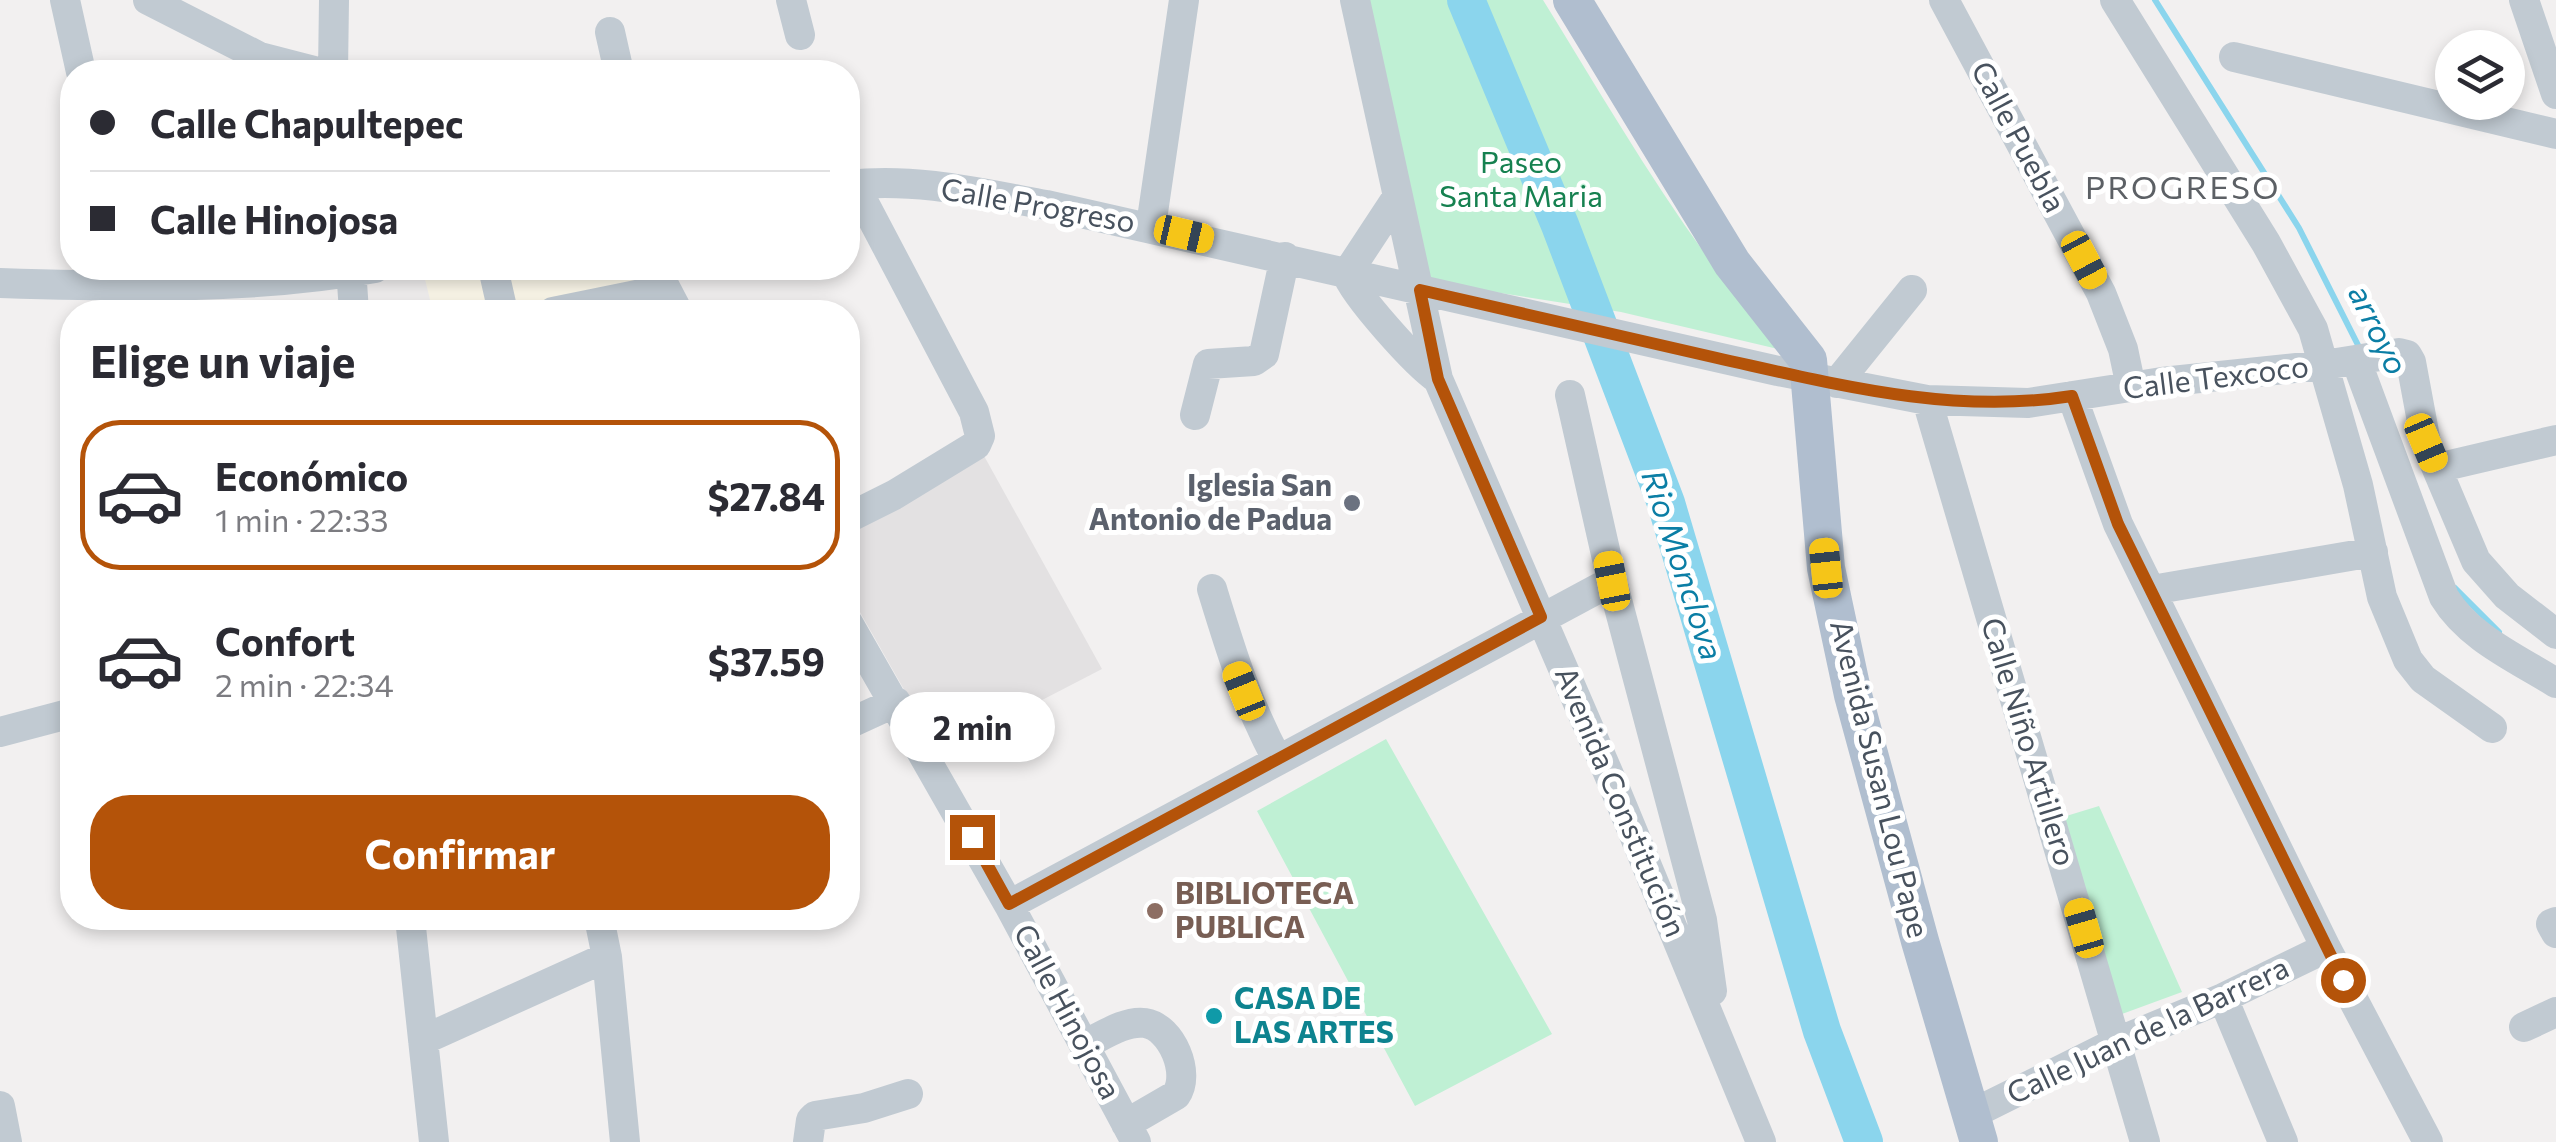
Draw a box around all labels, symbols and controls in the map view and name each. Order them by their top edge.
map controls [2435,30,2525,120]
button: layers [2435,30,2525,120]
street label: Calle Puebla [1965,54,2075,218]
text: Calle Chapultepec [150,99,463,146]
park label: Paseo Santa Maria [1439,142,1603,213]
district label: PROGRESO [2085,166,2281,206]
street label: Calle Progreso [939,168,1138,239]
text: Calle Hinojosa [150,195,398,242]
car [1151,213,1217,255]
car [2057,226,2111,294]
water label: arroyo [2341,278,2419,381]
text: Elige un viaje [90,332,355,387]
street label: Calle Texcoco [2121,346,2311,405]
car [2400,410,2452,476]
icon: car [95,450,185,540]
text: Económico [215,452,408,499]
water label: Rio Monclova [1634,464,1733,665]
place label: Iglesia San Antonio de Padua [1088,465,1332,536]
text: $27.84 [708,472,825,519]
marker: Iglesia San Antonio de Padua [1341,492,1363,514]
text: 1 min · 22:33 [215,499,389,539]
car [1808,537,1844,599]
car [1592,549,1632,613]
street label: Calle Niño Artillero [1975,613,2086,870]
icon: car [95,615,185,705]
street label: Avenida Susan Lou Pape [1824,616,1939,941]
text: Confort [215,617,355,664]
text: $37.59 [708,637,825,684]
car [1219,658,1269,724]
street label: Avenida Constitución [1549,660,1696,942]
text: 2 min · 22:34 [215,664,394,704]
callout: 2 min [890,692,1054,762]
text: 2 min [933,707,1012,747]
button: Confirmar [90,795,830,910]
route end [950,815,995,860]
place label: BIBLIOTECA PUBLICA [1175,873,1354,944]
car [2061,895,2107,961]
marker: BIBLIOTECA PUBLICA [1144,900,1166,922]
street label: Calle Hinojosa [1008,917,1131,1105]
street label: Calle Juan de la Barrera [2000,947,2294,1110]
route start [2321,958,2366,1003]
place label: CASA DE LAS ARTES [1234,978,1394,1049]
marker: CASA DE LAS ARTES [1203,1005,1225,1027]

